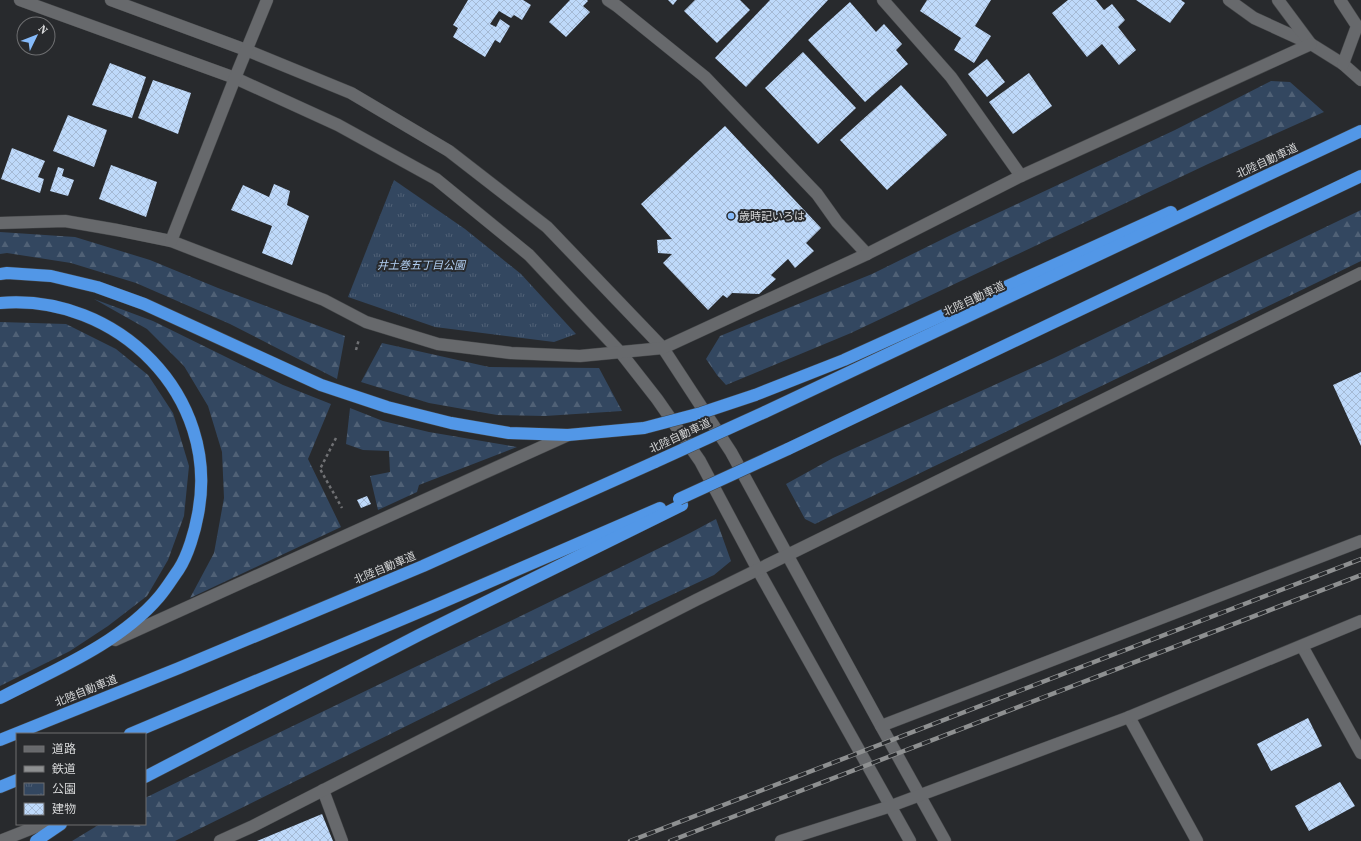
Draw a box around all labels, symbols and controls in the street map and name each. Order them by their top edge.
north arrow [16,16,56,56]
text: N [35,21,51,38]
street label: 北陸自動車道 [1234,140,1300,182]
place label: 歳時記いろは [739,209,805,224]
marker: 歳時記いろは [726,211,736,221]
park label: 井土巻五丁目公園 [377,258,467,273]
street label: 北陸自動車道 [941,278,1007,320]
street label: 北陸自動車道 [647,415,713,457]
street label: 北陸自動車道 [352,548,418,588]
street label: 北陸自動車道 [53,672,119,710]
legend [16,733,146,825]
text: 道路 [52,741,76,757]
text: 鉄道 [52,761,76,777]
text: 公園 [52,781,76,797]
text: 建物 [52,801,76,817]

